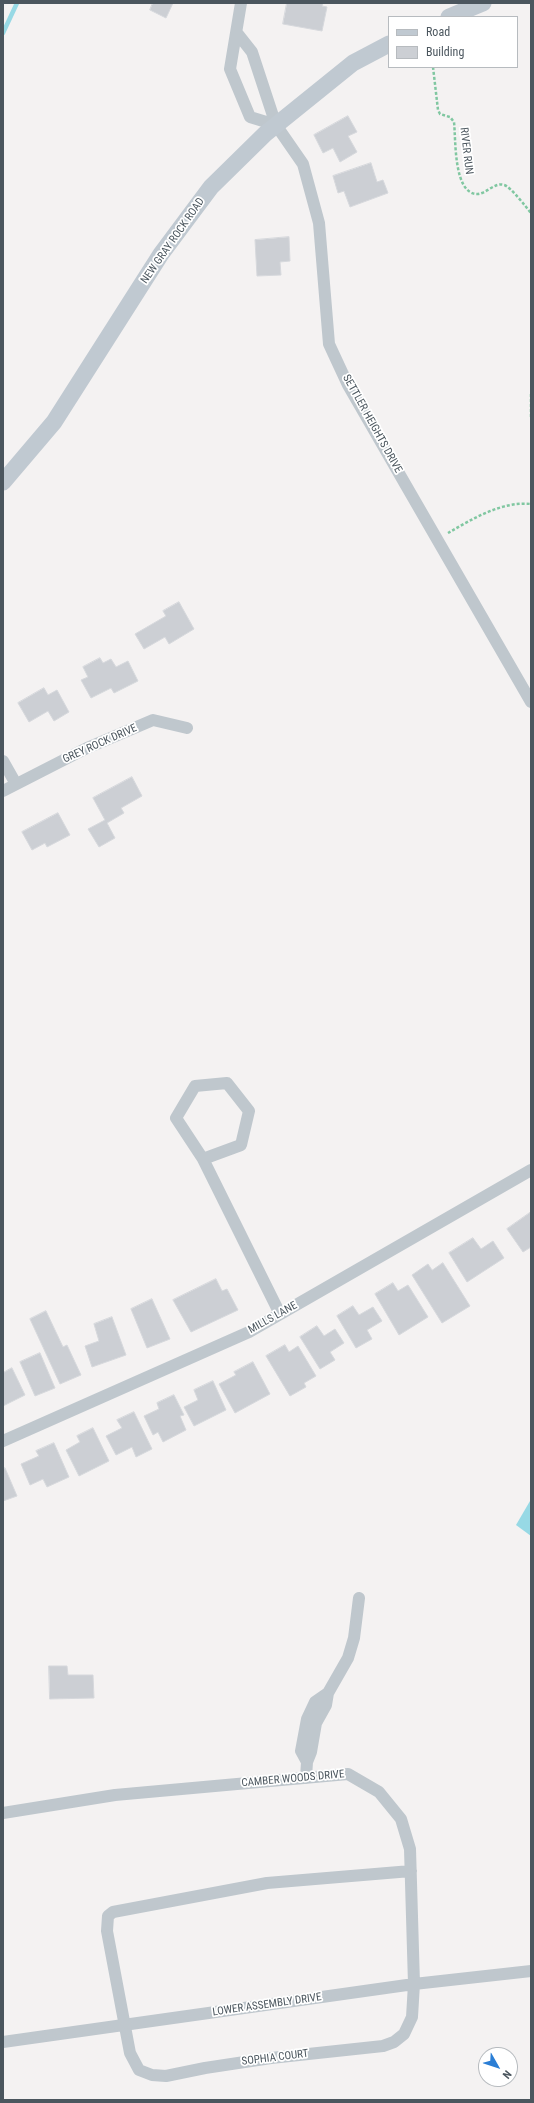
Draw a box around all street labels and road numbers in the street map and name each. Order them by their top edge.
street label: RIVER RUN [457,127,475,175]
street label: NEW GRAY ROCK ROAD [138,196,208,286]
street label: SETTLER HEIGHTS DRIVE [339,372,405,476]
street label: GREY ROCK DRIVE [61,722,139,766]
street label: MILLS LANE [246,1299,300,1337]
street label: CAMBER WOODS DRIVE [241,1768,345,1790]
street label: LOWER ASSEMBLY DRIVE [212,1991,322,2019]
street label: SOPHIA COURT [241,2047,309,2069]

